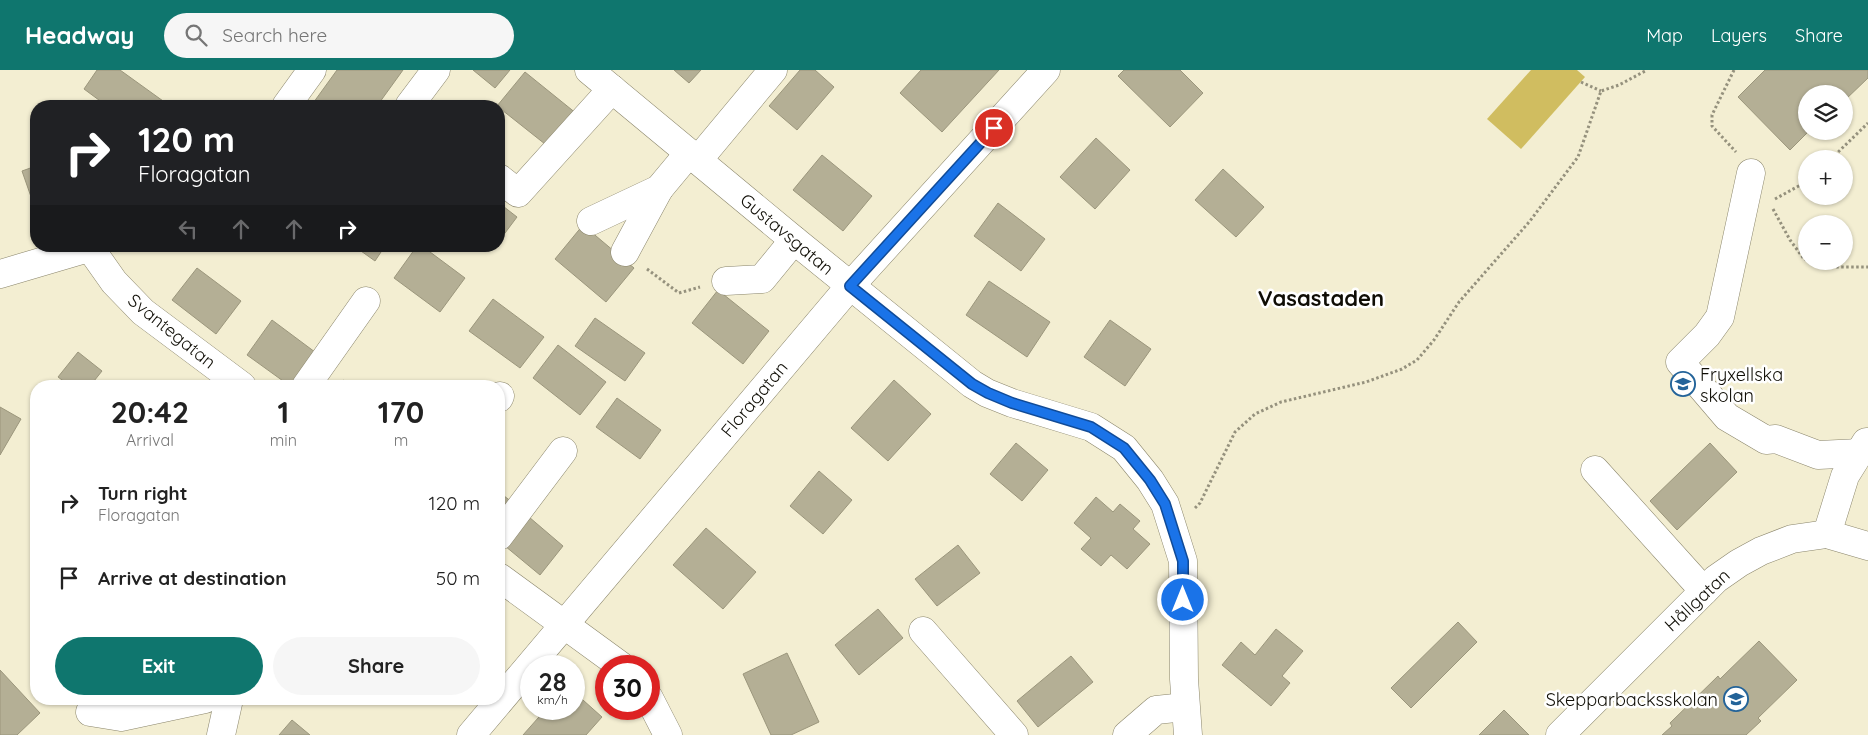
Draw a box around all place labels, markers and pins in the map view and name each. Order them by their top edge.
pin [973,107,1015,149]
place label: Fryxellska skolan [1700,363,1783,407]
school or university icon: Fryxellska skolan [1670,371,1696,397]
school or university icon: Skepparbacksskolan [1723,686,1749,712]
place label: Skepparbacksskolan [1546,688,1718,711]

